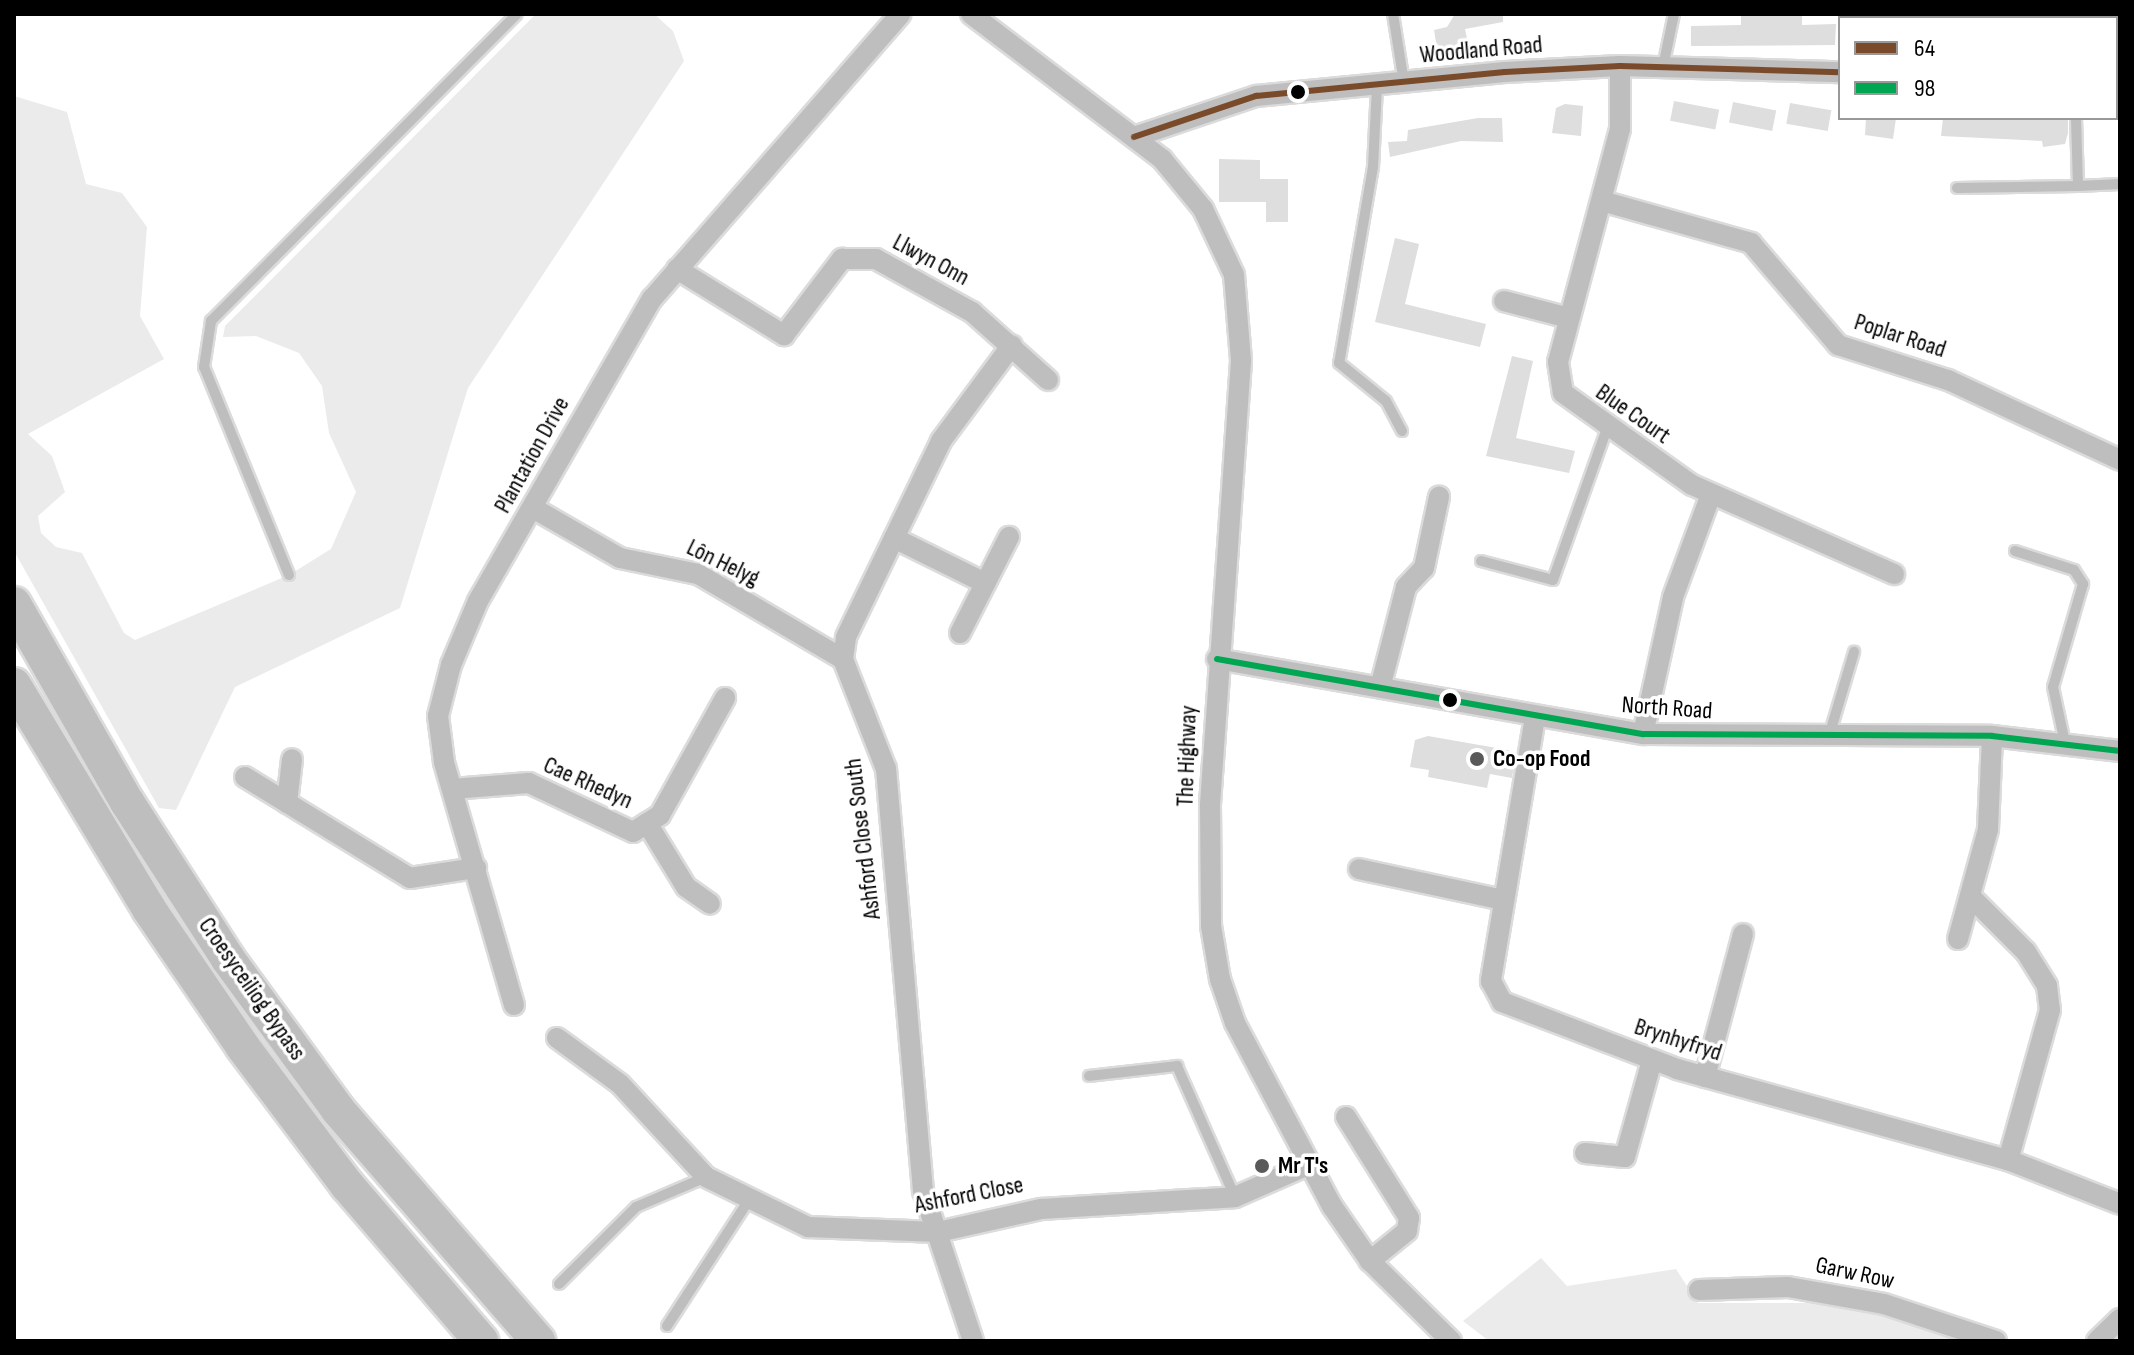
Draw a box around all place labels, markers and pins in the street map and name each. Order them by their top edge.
unlabelled marker [1290,84,1306,100]
unlabelled marker [1442,692,1458,708]
place label: Co-op Food [1493,745,1590,773]
marker: Co-op Food [1468,750,1486,768]
place label: Mr T's [1278,1152,1328,1180]
marker: Mr T's [1253,1157,1271,1175]

